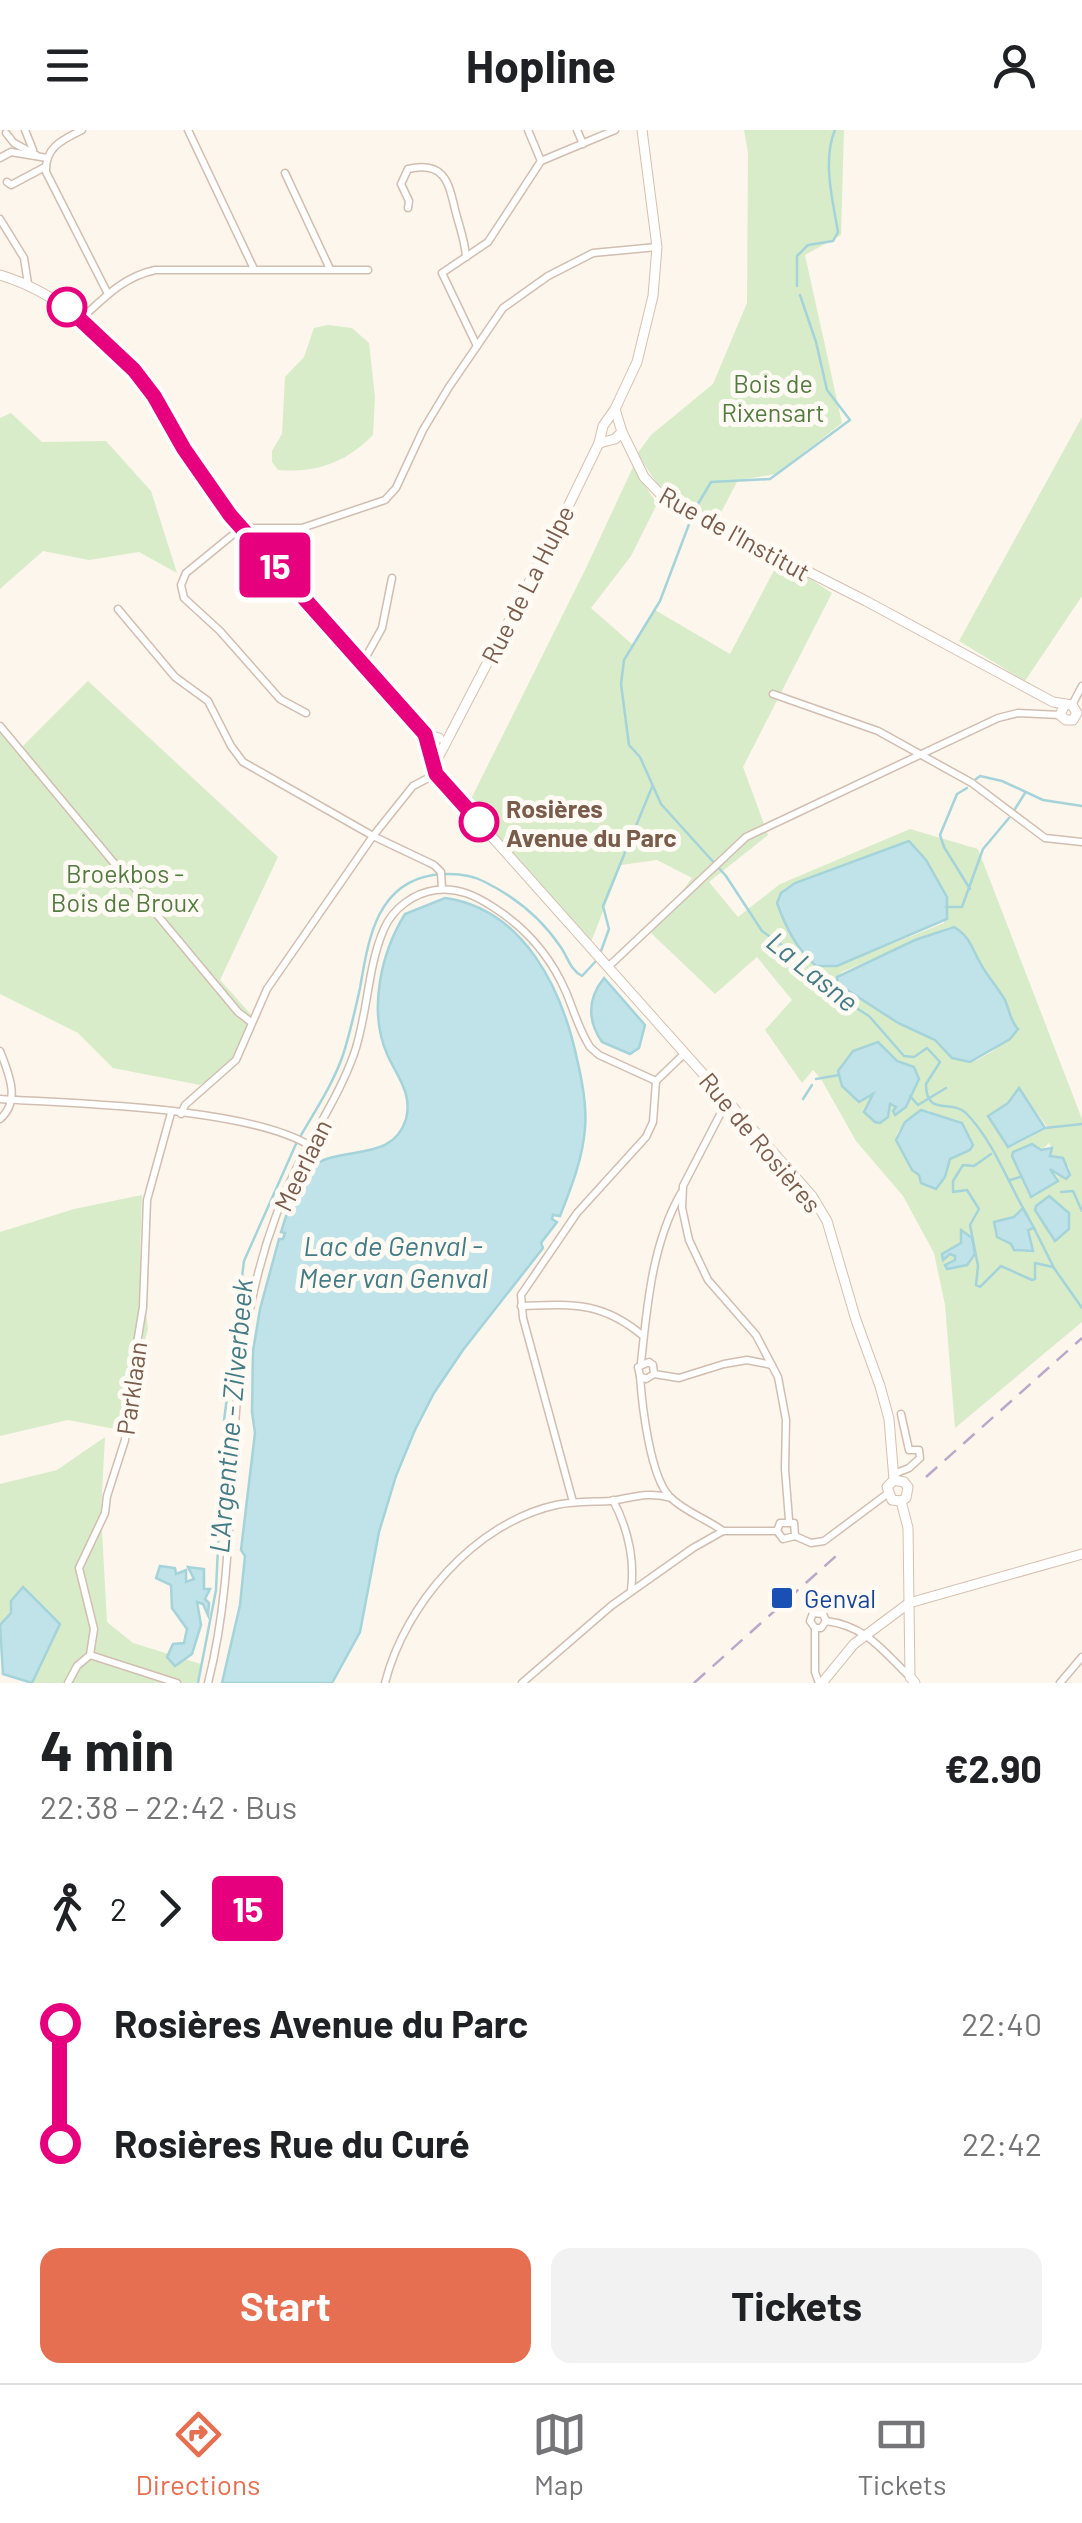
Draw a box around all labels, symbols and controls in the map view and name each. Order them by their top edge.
icon: menu [40,38,95,93]
text: Hopline [466,38,616,92]
icon: person [987,38,1042,93]
unlabelled marker [48,288,86,326]
park label: Bois de Rixensart [721,368,825,427]
street label: Rue de l'Institut [655,479,815,587]
street label: Rue de La Hulpe [474,500,580,668]
line badge: 15 [230,532,320,598]
text: 15 [259,544,291,586]
place label: Rosières Avenue du Parc [506,793,677,852]
marker: Rosières Avenue du Parc [460,803,498,841]
park label: Broekbos - Bois de Broux [51,858,199,917]
water label: La Lasne [760,924,866,1018]
street label: Rue de Rosières [694,1066,828,1218]
street label: Meerlaan [267,1114,337,1216]
water label: Lac de Genval - Meer van Genval [298,1228,488,1294]
water label: L'Argentine - Zilverbeek [201,1277,259,1555]
street label: Parklaan [110,1339,152,1437]
place label: Genval [804,1583,876,1613]
marker: Genval [769,1585,795,1611]
text: 4 min [40,1716,174,1782]
text: €2.90 [945,1745,1042,1791]
text: 22:38 – 22:42 · Bus [40,1787,297,1825]
icon: walk [40,1881,95,1936]
icon: forward [142,1881,197,1936]
text: 15 [232,1887,263,1929]
text: 2 [110,1889,127,1927]
text: Rosières Avenue du Parc [114,2000,528,2046]
text: 22:40 [961,2004,1042,2042]
text: Rosières Rue du Curé [114,2120,470,2166]
text: 22:42 [962,2124,1042,2162]
button: Start [40,2248,531,2363]
button: Tickets [551,2248,1042,2363]
tab: Directions [135,2407,261,2501]
tab: Map [532,2407,587,2501]
tab: Tickets [857,2407,947,2501]

